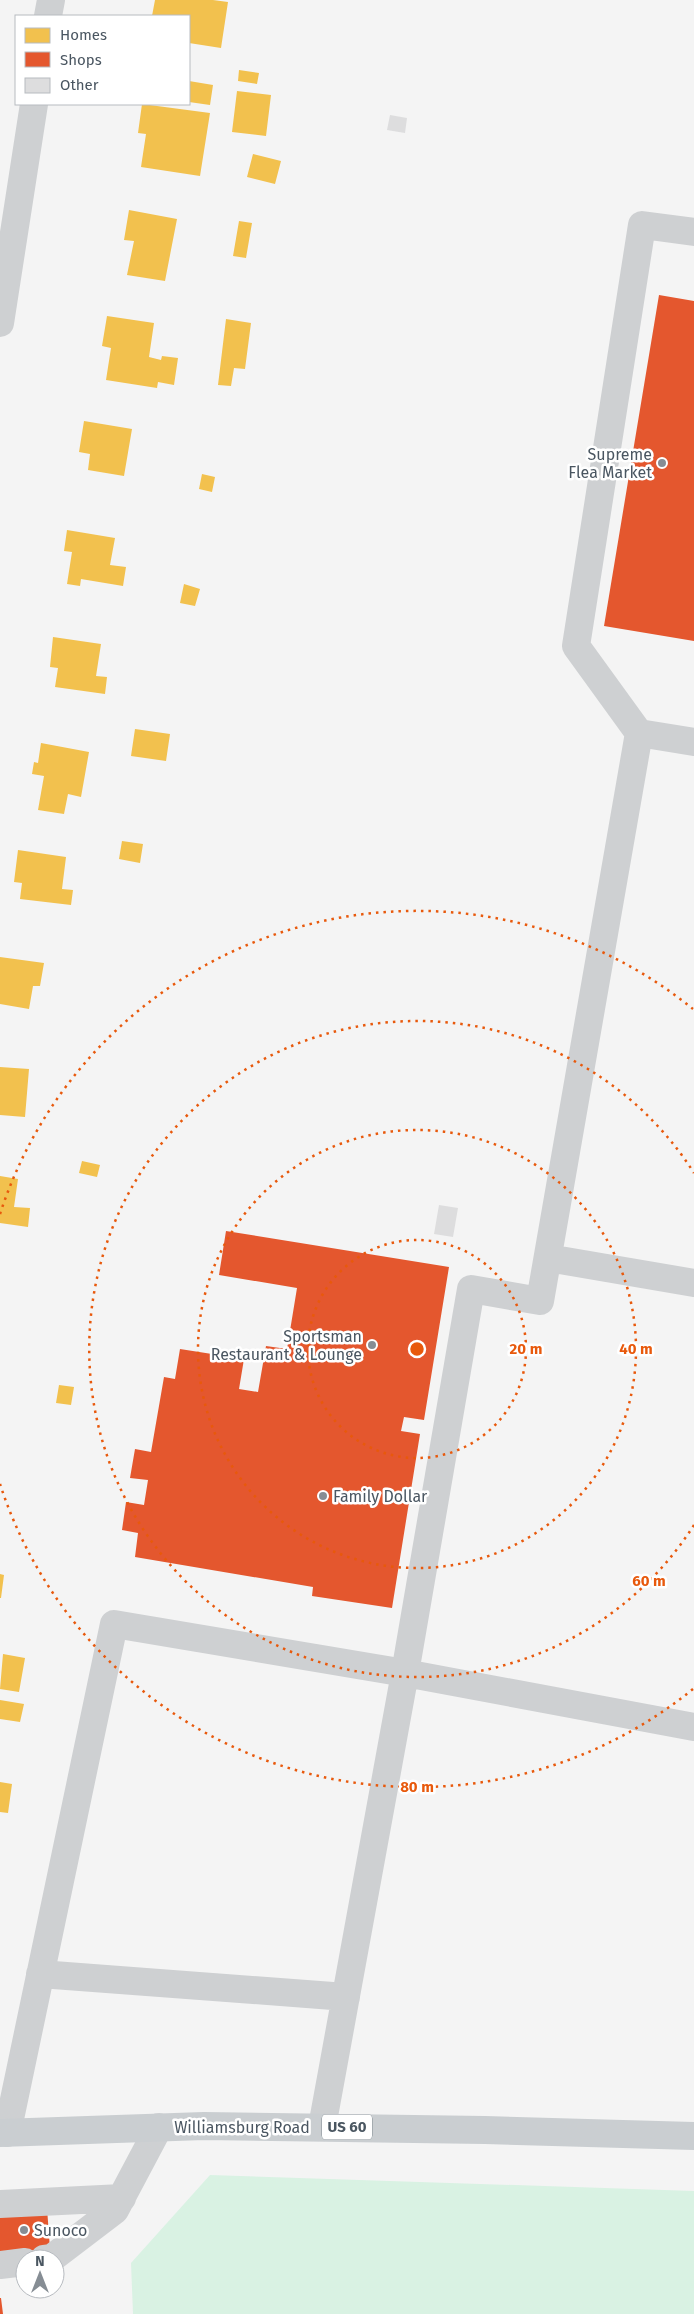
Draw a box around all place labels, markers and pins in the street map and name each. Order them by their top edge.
place label: Supreme Flea Market [568,445,652,482]
marker: Supreme Flea Market [656,457,668,469]
place label: Sportsman Restaurant & Lounge [211,1327,362,1364]
marker: Sportsman Restaurant & Lounge [366,1339,378,1351]
centre of rings [408,1340,426,1358]
place label: Family Dollar [333,1487,428,1506]
marker: Family Dollar [317,1490,329,1502]
place label: Sunoco [34,2221,87,2240]
marker: Sunoco [18,2224,30,2236]

